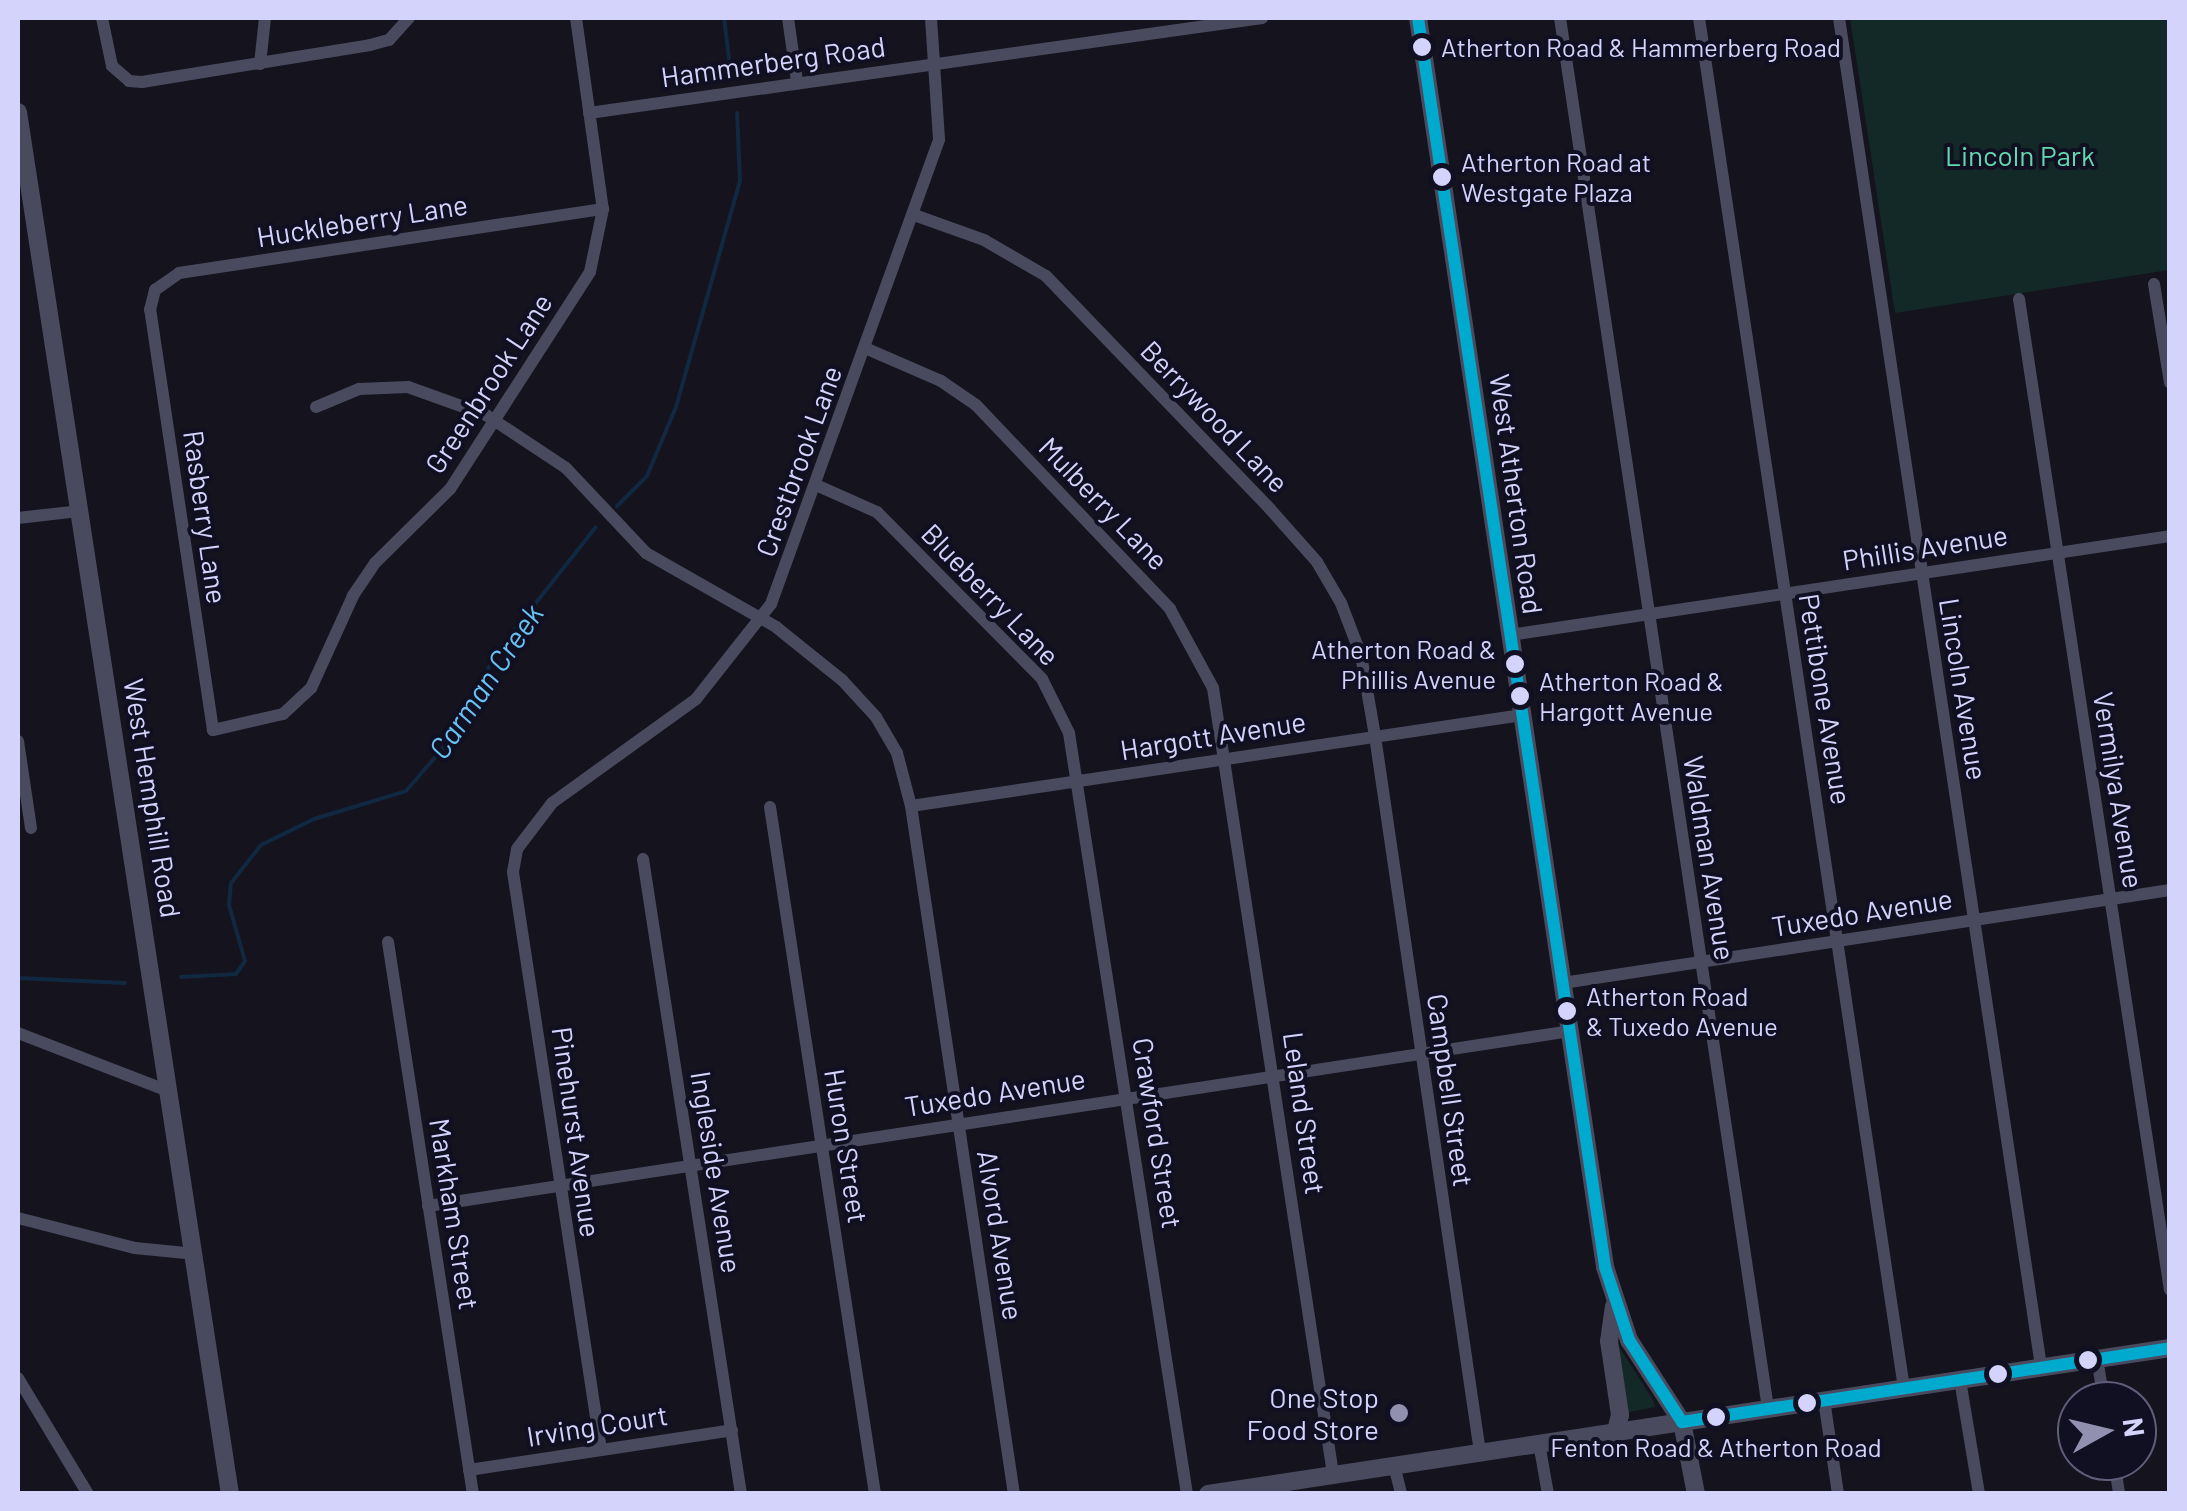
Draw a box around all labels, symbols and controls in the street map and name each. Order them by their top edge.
street label: Hammerberg Road [659,29,887,93]
place label: Atherton Road & Hammerberg Road [1441,31,1841,63]
marker: Atherton Road & Hammerberg Road [1412,37,1432,57]
park label: Lincoln Park [1945,138,2095,172]
place label: Atherton Road at Westgate Plaza [1461,146,1651,208]
marker: Atherton Road at Westgate Plaza [1432,167,1452,187]
street label: Huckleberry Lane [254,187,470,253]
street label: Greenbrook Lane [417,287,559,479]
street label: Berrywood Lane [1134,333,1296,499]
street label: Crestbrook Lane [748,361,848,561]
street label: West Atherton Road [1484,372,1550,616]
street label: Rasberry Lane [177,428,235,606]
street label: Mulberry Lane [1032,430,1176,576]
street label: Blueberry Lane [915,516,1067,672]
street label: Phillis Avenue [1840,517,2010,577]
street label: Pettibone Avenue [1793,591,1859,807]
street label: Lincoln Avenue [1933,596,1995,782]
water label: Carman Creek [420,597,550,765]
place label: Atherton Road & Phillis Avenue [1311,633,1496,694]
marker: Atherton Road & Phillis Avenue [1505,654,1525,674]
place label: Atherton Road & Hargott Avenue [1539,665,1724,726]
street label: West Hemphill Road [118,676,188,920]
marker: Atherton Road & Hargott Avenue [1510,686,1530,706]
street label: Vermilya Avenue [2087,689,2151,891]
street label: Hargott Avenue [1118,704,1308,766]
street label: Waldman Avenue [1677,753,1743,963]
street label: Tuxedo Avenue [1769,881,1955,943]
place label: Atherton Road & Tuxedo Avenue [1586,980,1778,1042]
street label: Campbell Street [1421,991,1481,1189]
marker: Atherton Road & Tuxedo Avenue [1557,1001,1577,1021]
street label: Pinehurst Avenue [546,1025,608,1239]
street label: Leland Street [1277,1030,1333,1196]
street label: Crawford Street [1126,1035,1190,1231]
street label: Tuxedo Avenue [902,1061,1088,1123]
street label: Huron Street [818,1066,876,1226]
street label: Ingleside Avenue [684,1069,750,1275]
street label: Markham Street [423,1116,487,1312]
street label: Alvord Avenue [971,1148,1031,1322]
unlabelled marker [2078,1350,2098,1370]
unlabelled marker [1988,1364,2008,1384]
place label: One Stop Food Store [1246,1380,1379,1446]
north arrow [2057,1381,2157,1481]
unlabelled marker [1797,1393,1817,1413]
street label: Irving Court [524,1397,670,1453]
marker: One Stop Food Store [1388,1402,1410,1424]
marker: Fenton Road & Atherton Road [1706,1407,1726,1427]
text: N [2117,1416,2153,1439]
place label: Fenton Road & Atherton Road [1550,1431,1882,1463]

